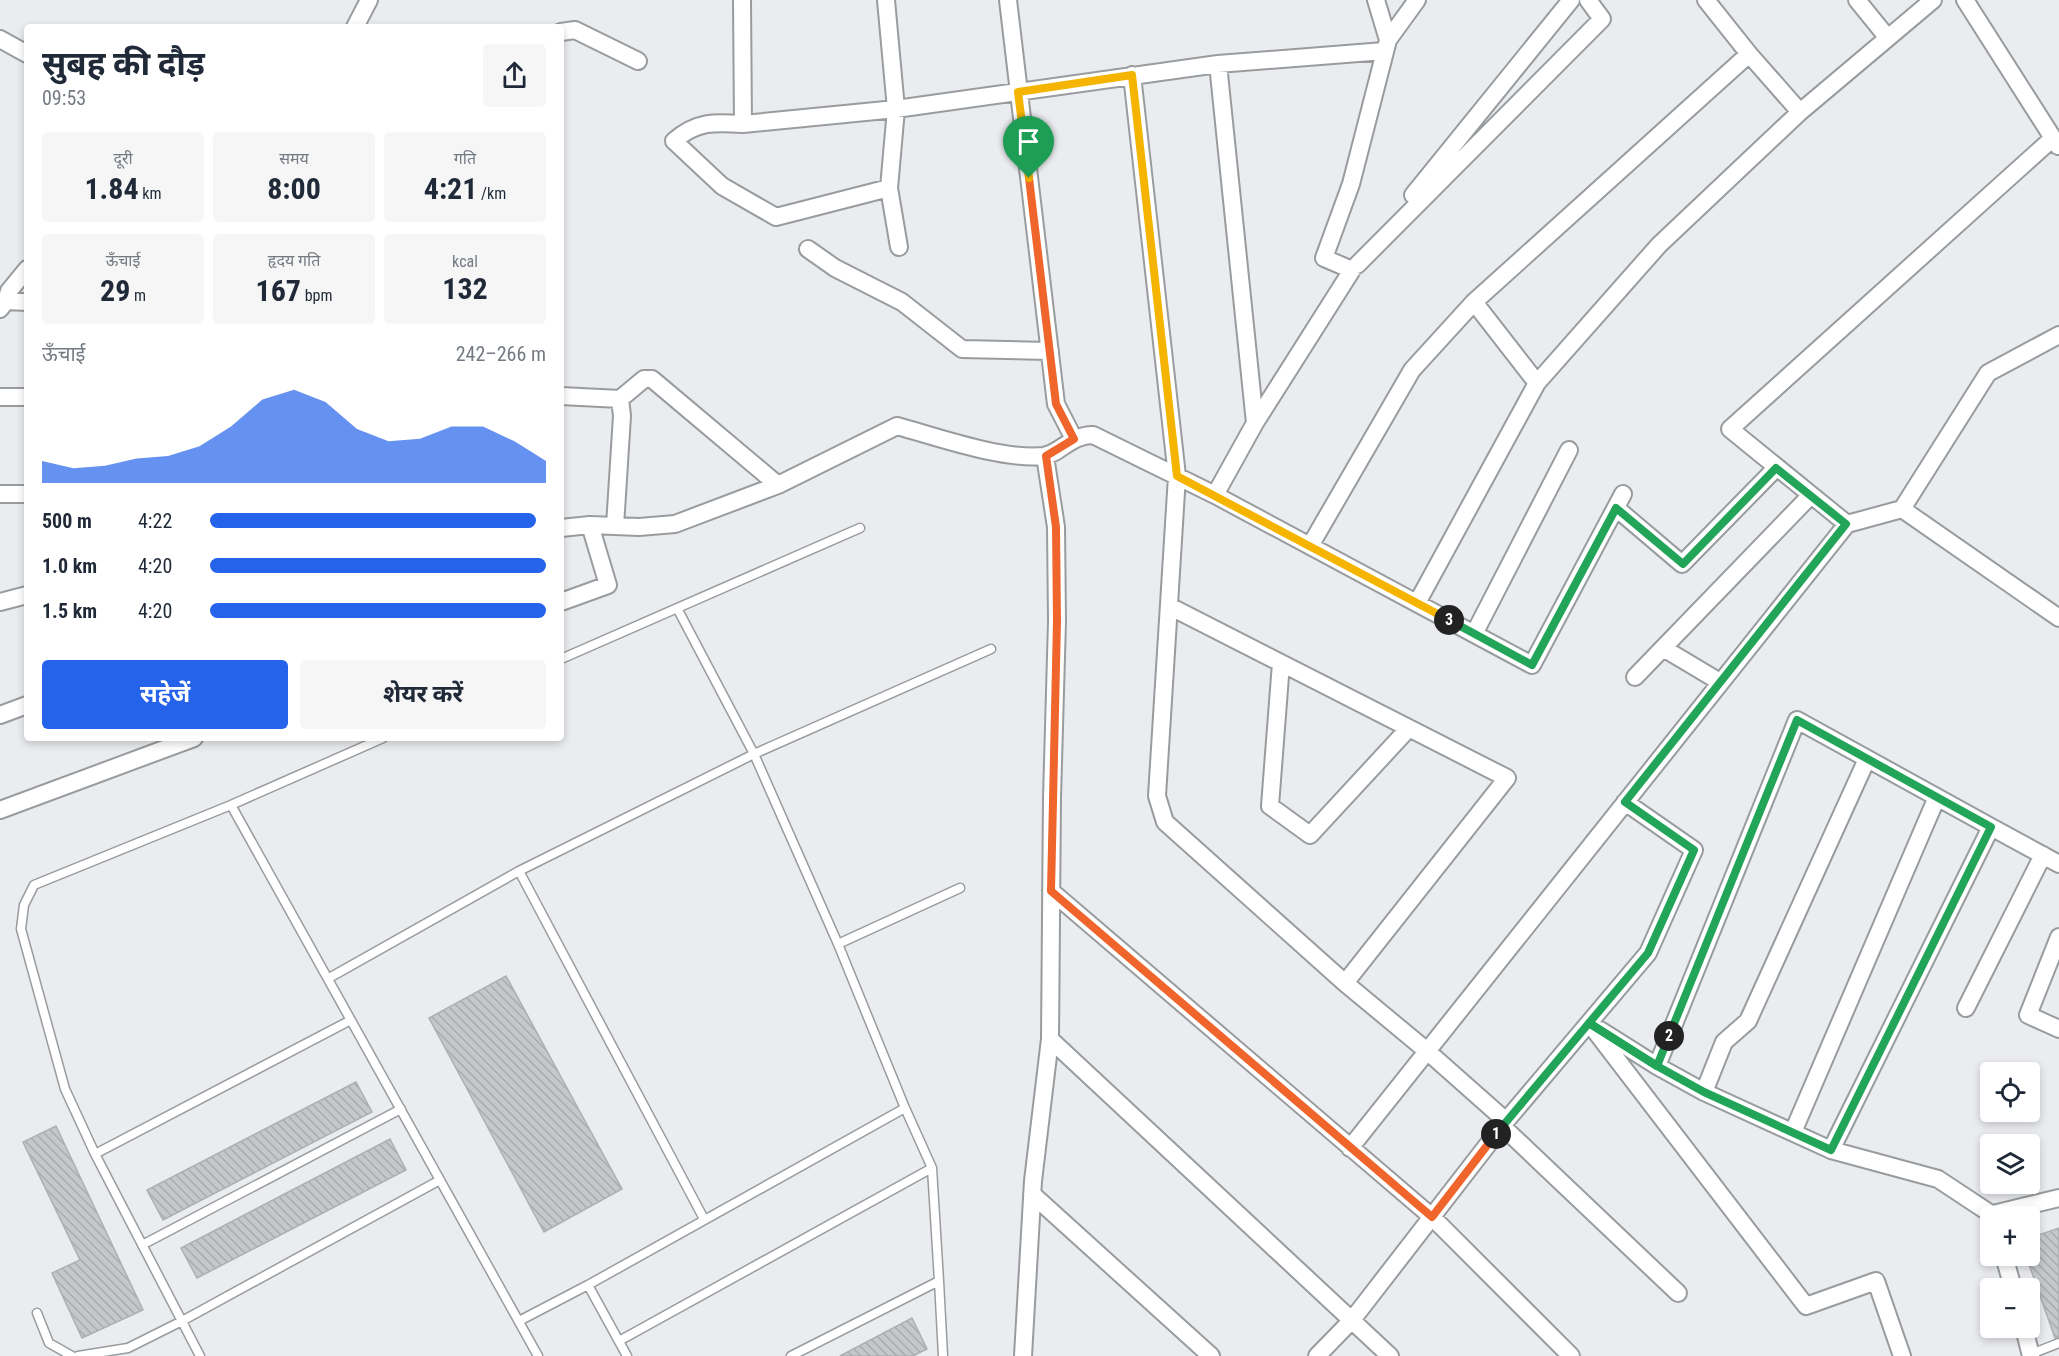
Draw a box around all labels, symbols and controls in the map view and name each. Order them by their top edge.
text: सुबह की दौड़ [42,44,205,83]
button: share [483,44,546,107]
text: 09:53 [42,86,86,110]
pin [1003,116,1054,178]
icon: arrive [1012,125,1045,158]
text: दूरी [113,149,133,168]
text: समय [279,149,309,168]
text: गति [454,149,476,168]
text: 1.84 [84,171,139,206]
text: 8:00 [267,171,321,206]
text: 4:21 [424,171,477,206]
text: km [139,184,162,203]
text: /km [477,184,506,203]
text: ऊँचाई [106,251,140,270]
text: हृदय गति [268,251,320,270]
text: kcal [452,252,478,271]
text: 132 [442,271,488,306]
text: 29 [100,273,130,308]
text: 167 [256,273,301,308]
text: m [130,286,146,305]
text: bpm [301,286,332,305]
text: ऊँचाई [42,342,85,366]
text: 242–266 m [456,342,546,366]
text: 500 m [42,509,92,533]
text: 4:22 [138,509,172,533]
text: 1.0 km [42,554,97,578]
text: 4:20 [138,554,172,578]
text: 1.5 km [42,599,97,623]
text: 4:20 [138,599,172,623]
pin: 3 [1434,605,1464,635]
text: 3 [1445,610,1453,629]
button: सहेजें [42,660,288,729]
button: शेयर करें [300,660,546,729]
pin: 2 [1654,1021,1684,1051]
text: 2 [1665,1026,1673,1045]
map controls [1980,1062,2040,1338]
button: locate [1980,1062,2040,1122]
pin: 1 [1481,1119,1511,1149]
text: 1 [1492,1124,1500,1143]
button: layers [1980,1134,2040,1194]
button: + [1980,1206,2040,1266]
button: − [1980,1278,2040,1338]

